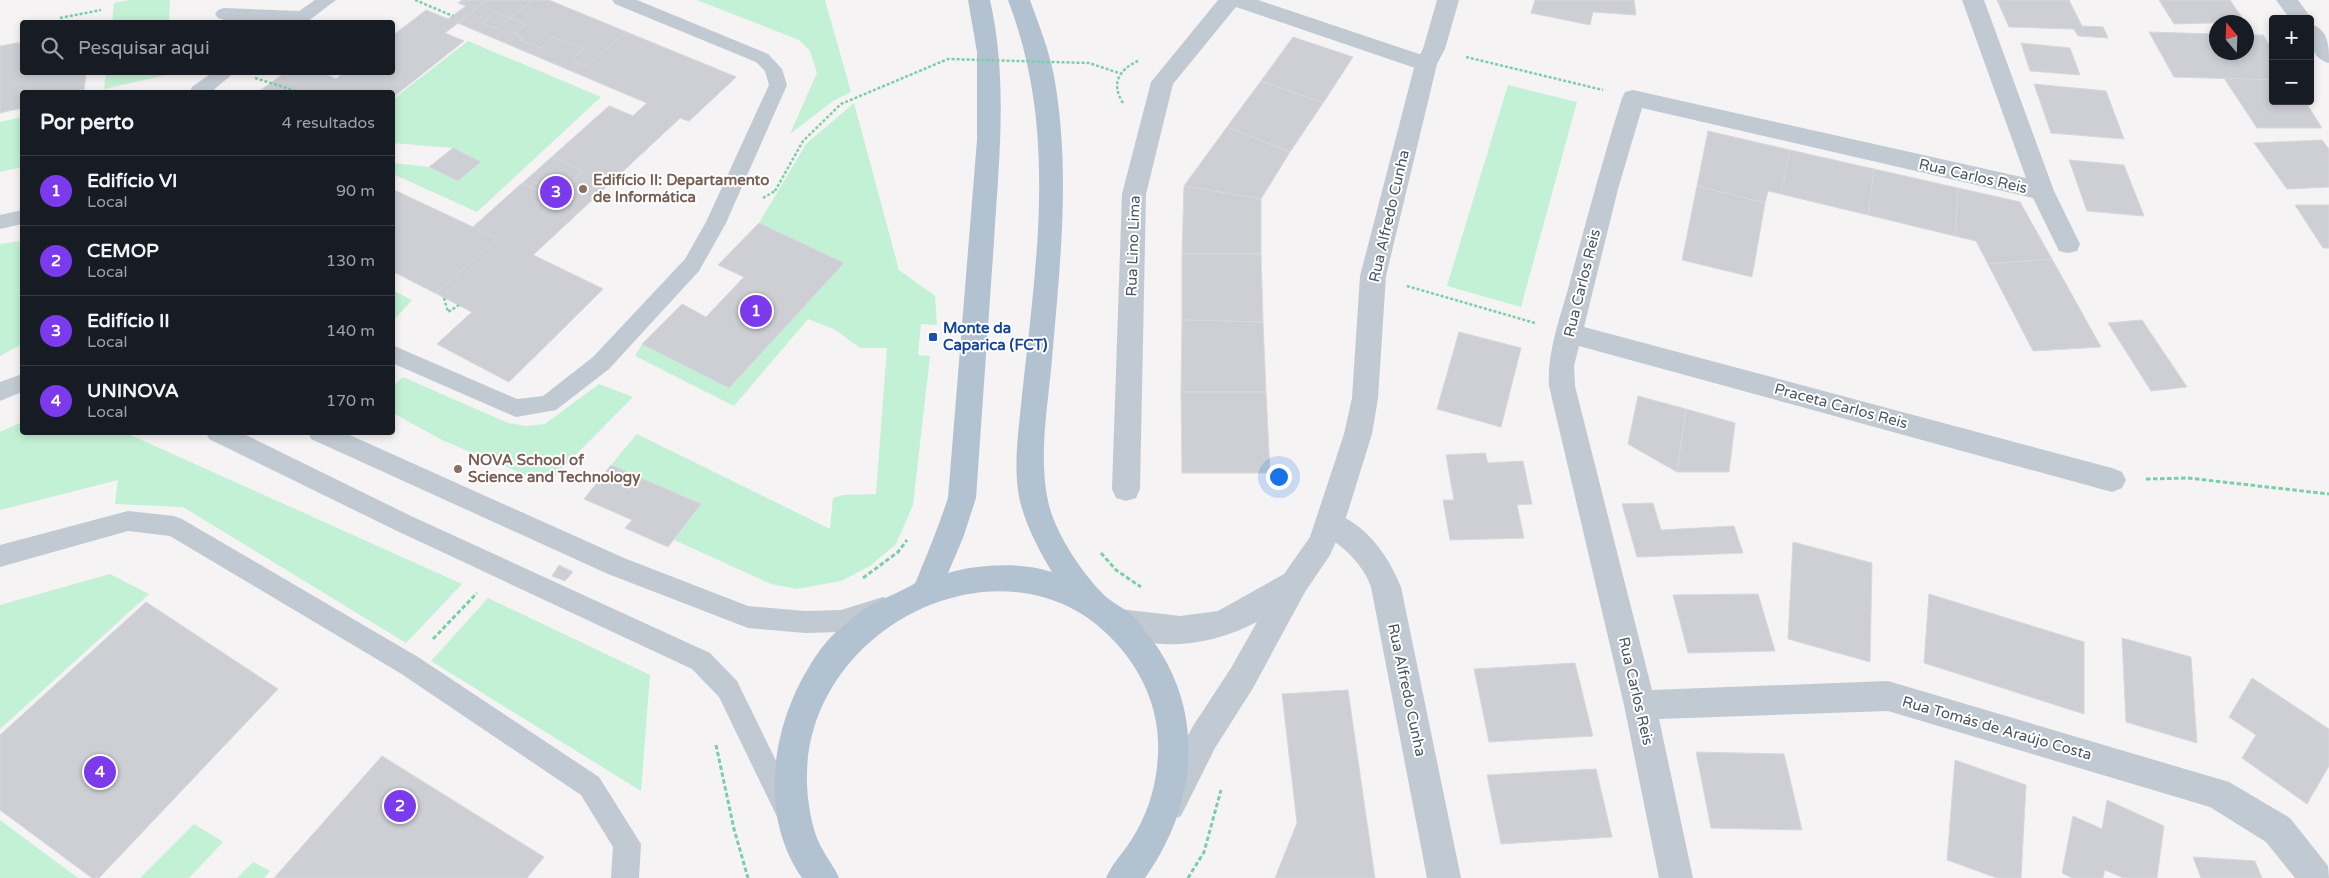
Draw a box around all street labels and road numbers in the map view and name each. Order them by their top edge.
street label: Rua Alfredo Cunha [1365,148,1413,284]
street label: Rua Carlos Reis [1917,155,2029,197]
street label: Rua Lino Lima [1122,195,1144,297]
street label: Rua Carlos Reis [1560,227,1604,339]
street label: Praceta Carlos Reis [1772,380,1910,432]
street label: Rua Alfredo Cunha [1384,622,1430,758]
street label: Rua Carlos Reis [1615,635,1657,747]
street label: Rua Tomás de Araújo Costa [1900,692,2094,764]

